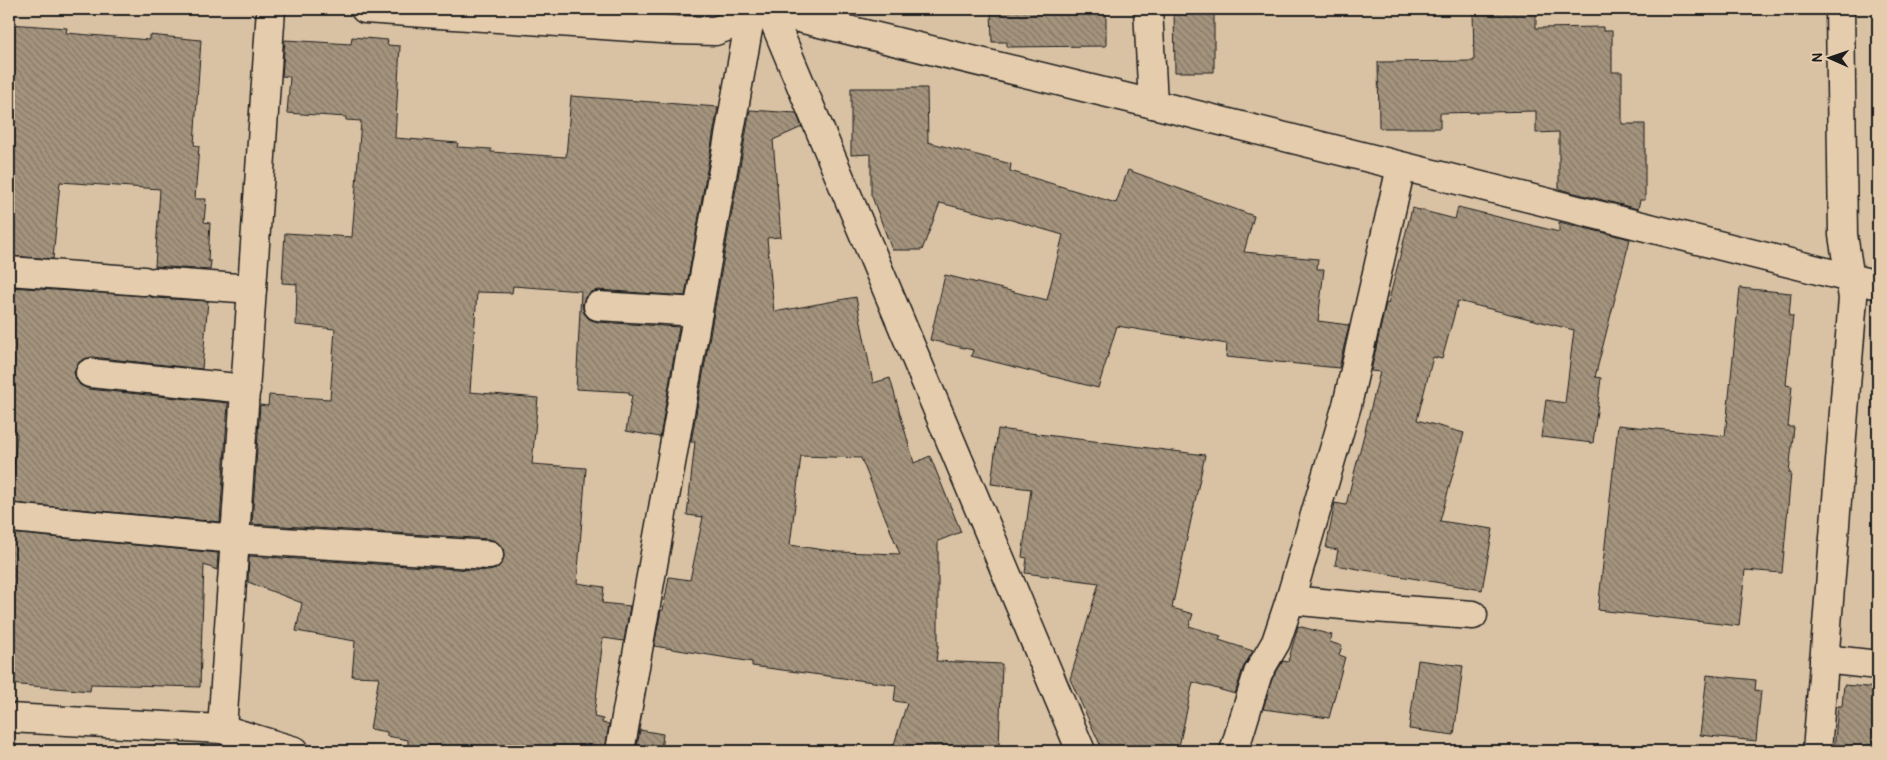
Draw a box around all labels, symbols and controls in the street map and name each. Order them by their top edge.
north arrow [1804,32,1854,82]
text: N [1809,53,1826,63]

